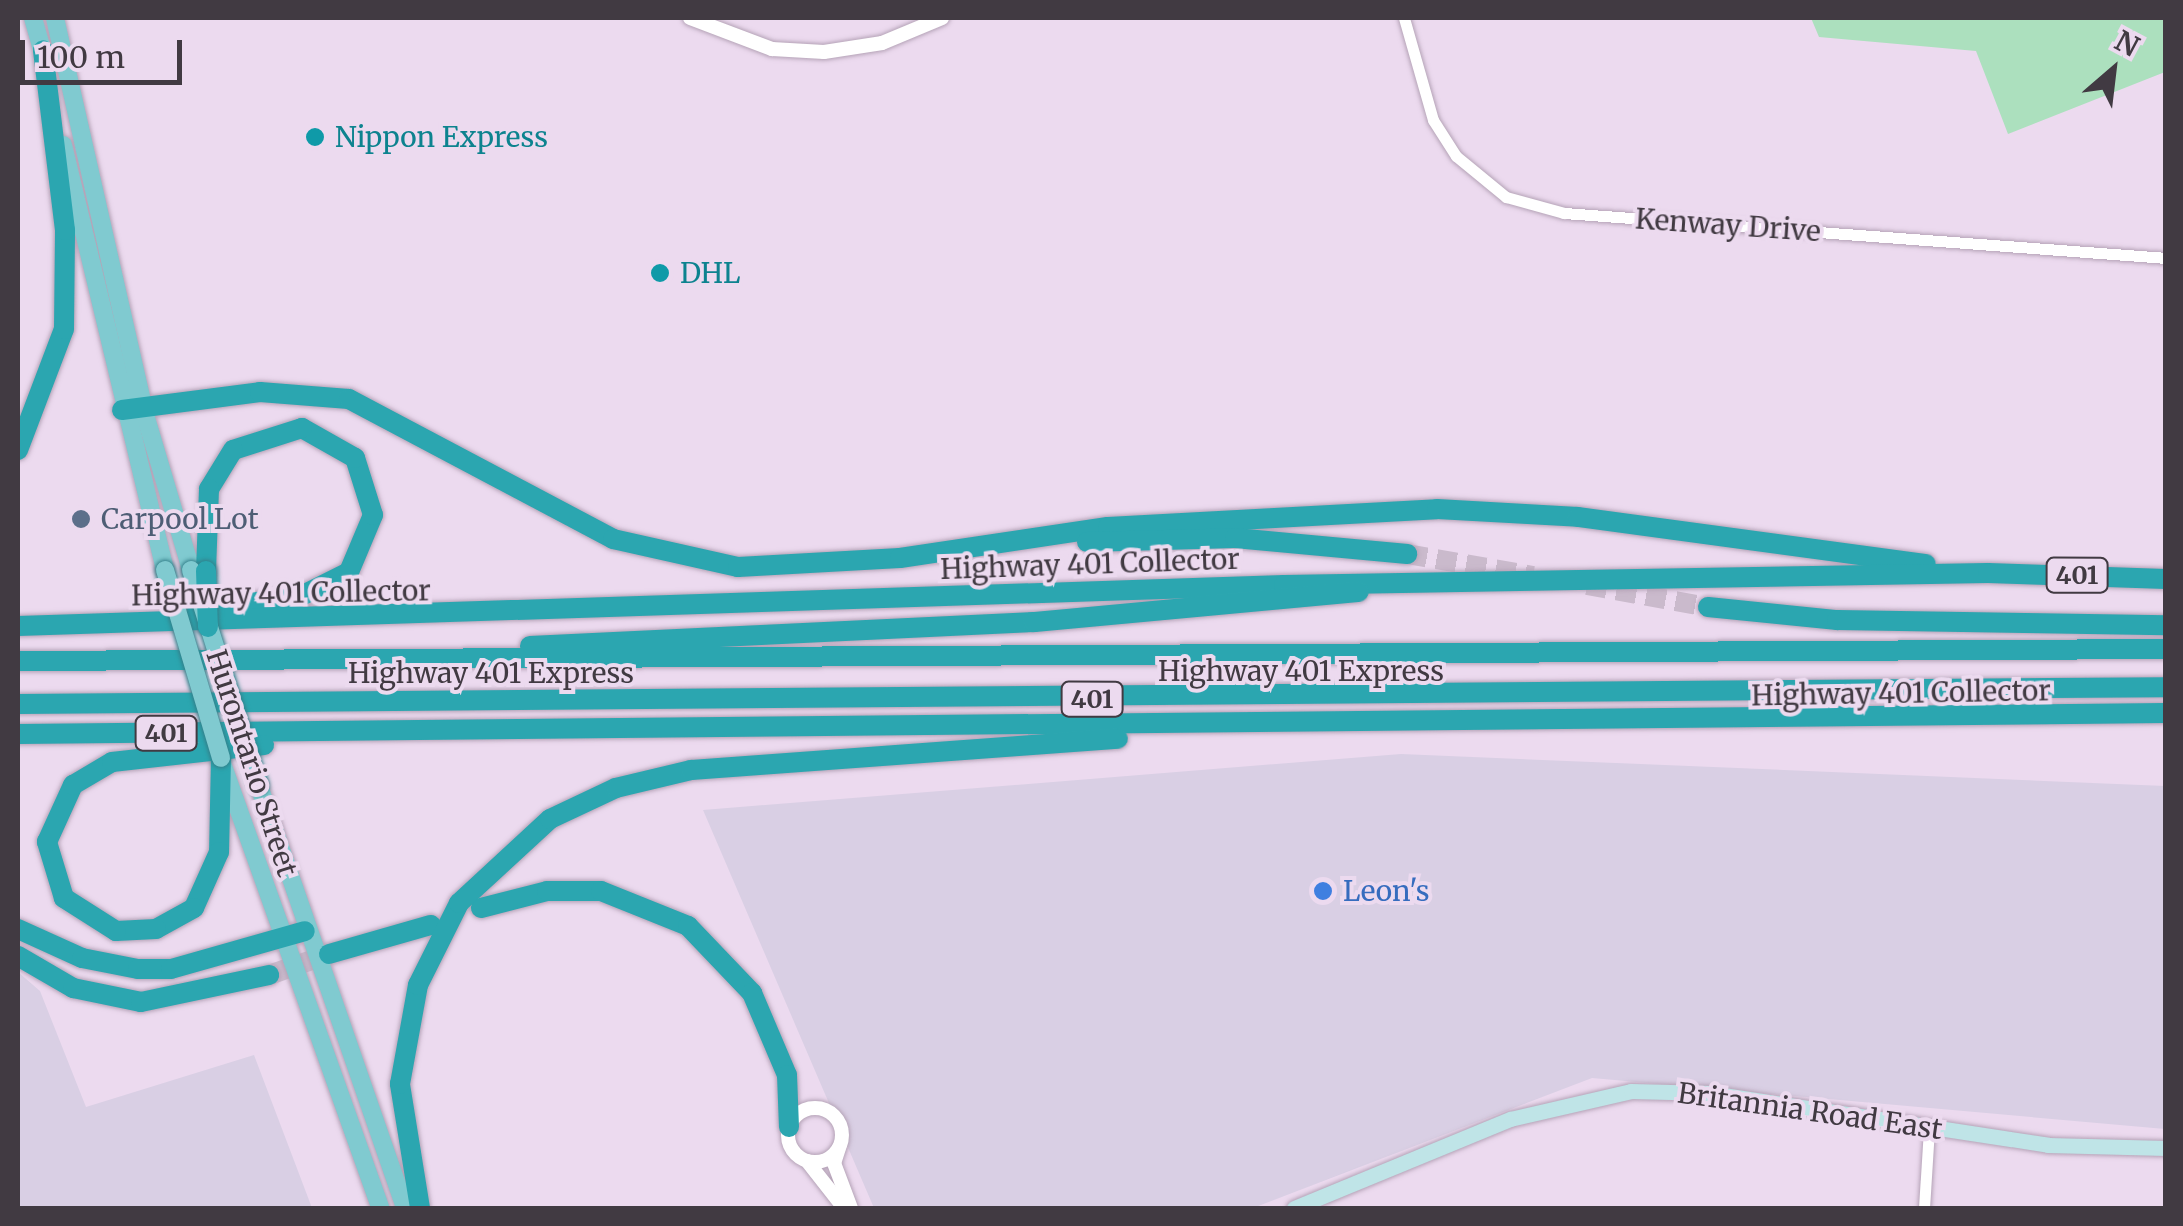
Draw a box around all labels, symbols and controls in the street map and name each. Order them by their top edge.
scale bar [25,20,188,82]
north arrow [2063,20,2163,120]
text: N [2109,22,2145,65]
text: 100 m [37,38,125,76]
place label: Nippon Express [335,120,548,154]
marker: Nippon Express [304,126,326,148]
street label: Kenway Drive [1634,202,1822,248]
place label: DHL [680,256,740,290]
marker: DHL [649,262,671,284]
place label: Carpool Lot [101,502,259,536]
marker: Carpool Lot [70,508,92,530]
street label: Highway 401 Collector [940,542,1240,586]
road number: 401 [2044,555,2110,595]
street label: Highway 401 Collector [131,574,431,612]
street label: Hurontario Street [200,645,304,881]
street label: Highway 401 Express [1158,654,1444,688]
street label: Highway 401 Express [348,656,634,690]
street label: Highway 401 Collector [1751,674,2051,712]
road number: 401 [1060,679,1124,719]
road number: 401 [134,713,198,753]
place label: Leon's [1343,874,1430,908]
marker: Leon's [1312,880,1334,902]
street label: Britannia Road East [1675,1076,1945,1146]

